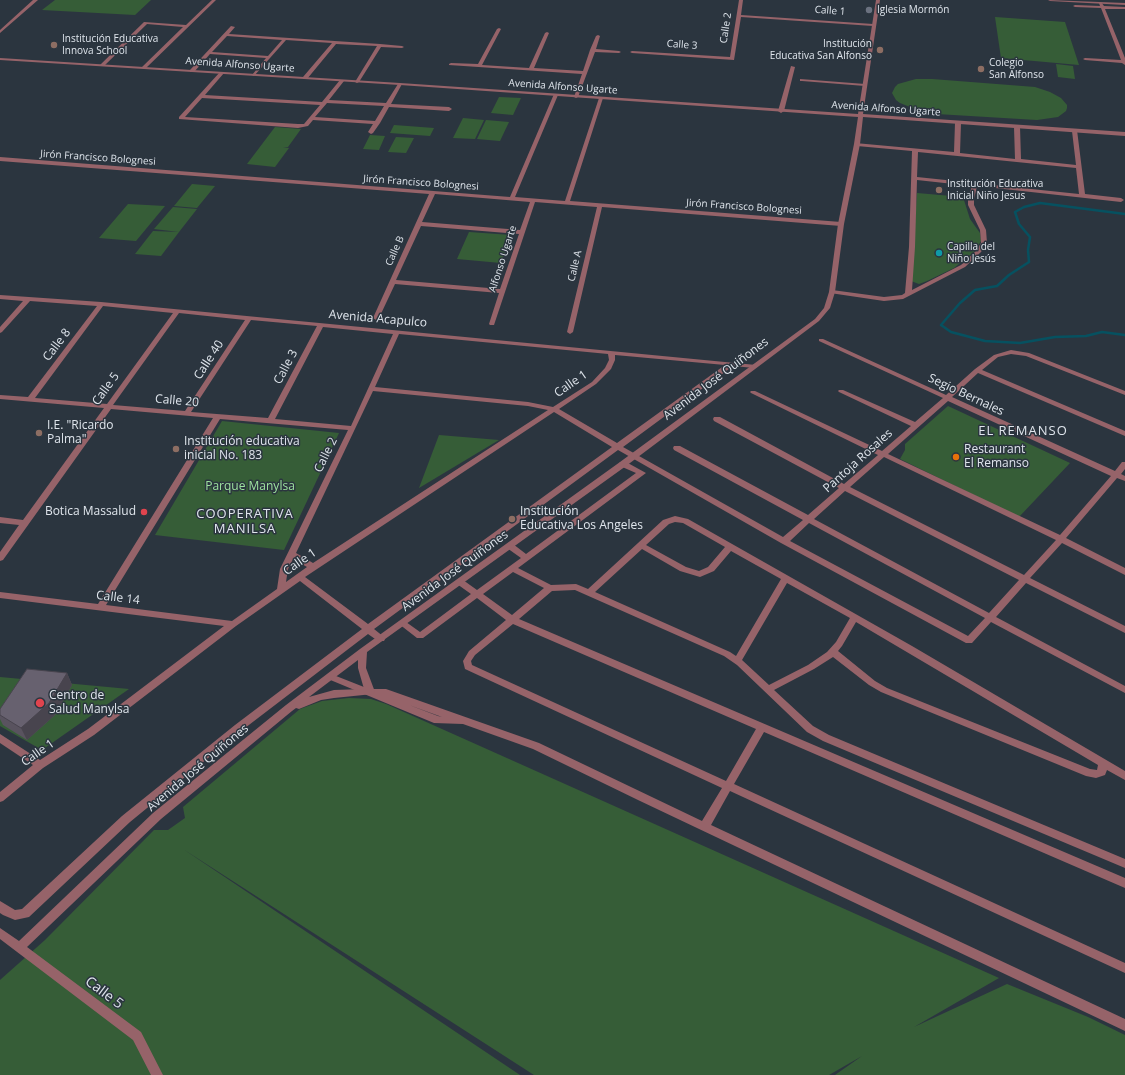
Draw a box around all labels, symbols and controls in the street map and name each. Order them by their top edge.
street label: Calle 1 [814,4,846,18]
place label: Iglesia Mormón [877,4,949,16]
marker: Iglesia Mormón [864,5,874,15]
street label: Calle 2 [718,12,734,44]
place label: Institución Educativa Innova School [62,33,158,56]
street label: Calle 3 [666,38,698,52]
place label: Institución Educativa San Alfonso [770,38,872,62]
marker: Institución Educativa Innova School [49,40,59,50]
marker: Institución Educativa San Alfonso [875,45,885,55]
street label: Avenida Alfonso Ugarte [185,55,295,75]
place label: Colegio San Alfonso [989,57,1044,80]
marker: Colegio San Alfonso [976,64,986,74]
street label: Avenida Alfonso Ugarte [508,77,618,97]
street label: Avenida Alfonso Ugarte [831,99,941,119]
street label: Jirón Francisco Bolognesi [40,148,156,168]
street label: Jirón Francisco Bolognesi [363,173,479,193]
place label: Institución Educativa Inicial Niño Jesus [947,178,1043,202]
marker: Institución Educativa Inicial Niño Jesus [934,185,944,195]
street label: Jirón Francisco Bolognesi [686,197,802,217]
street label: Alfonso Ugarte [487,224,519,294]
street label: Calle B [383,234,407,268]
place label: Capilla del Niño Jesús [947,241,996,264]
marker: Capilla del Niño Jesús [934,248,944,258]
street label: Calle A [566,249,584,283]
street label: Avenida Acapulco [328,308,428,330]
street label: Calle 8 [40,326,74,364]
street label: Avenida José Quiñones [661,335,771,423]
street label: Calle 40 [191,338,227,382]
street label: Calle 3 [271,347,301,387]
street label: Calle 1 [552,367,590,401]
street label: Calle 5 [89,370,123,408]
street label: Segio Bernales [926,371,1006,419]
street label: Calle 20 [155,392,199,410]
place label: I.E. "Ricardo Palma" [47,419,114,447]
district label: EL REMANSO [978,423,1068,439]
street label: Pantoja Rosales [820,426,896,496]
marker: I.E. "Ricardo Palma" [34,428,44,438]
place label: Institución educativa inicial No. 183 [184,435,300,463]
street label: Calle 2 [311,435,341,475]
place label: Restaurant El Remanso [964,443,1029,471]
marker: Institución educativa inicial No. 183 [171,444,181,454]
marker: Restaurant El Remanso [951,452,961,462]
park label: Parque Manylsa [205,480,295,494]
place label: Botica Massalud [45,505,136,519]
place label: Institución Educativa Los Angeles [520,505,643,533]
district label: COOPERATIVA MANILSA [196,506,294,537]
marker: Botica Massalud [139,507,149,517]
marker: Institución Educativa Los Angeles [507,514,517,524]
street label: Avenida José Quiñones [399,528,511,614]
street label: Calle 1 [281,545,319,579]
street label: Calle 14 [95,588,141,608]
place label: Centro de Salud Manylsa [49,689,129,717]
marker: Centro de Salud Manylsa [34,697,46,709]
street label: Avenida José Quiñones [144,721,252,815]
street label: Calle 1 [19,736,57,770]
street label: Calle 5 [82,973,126,1013]

